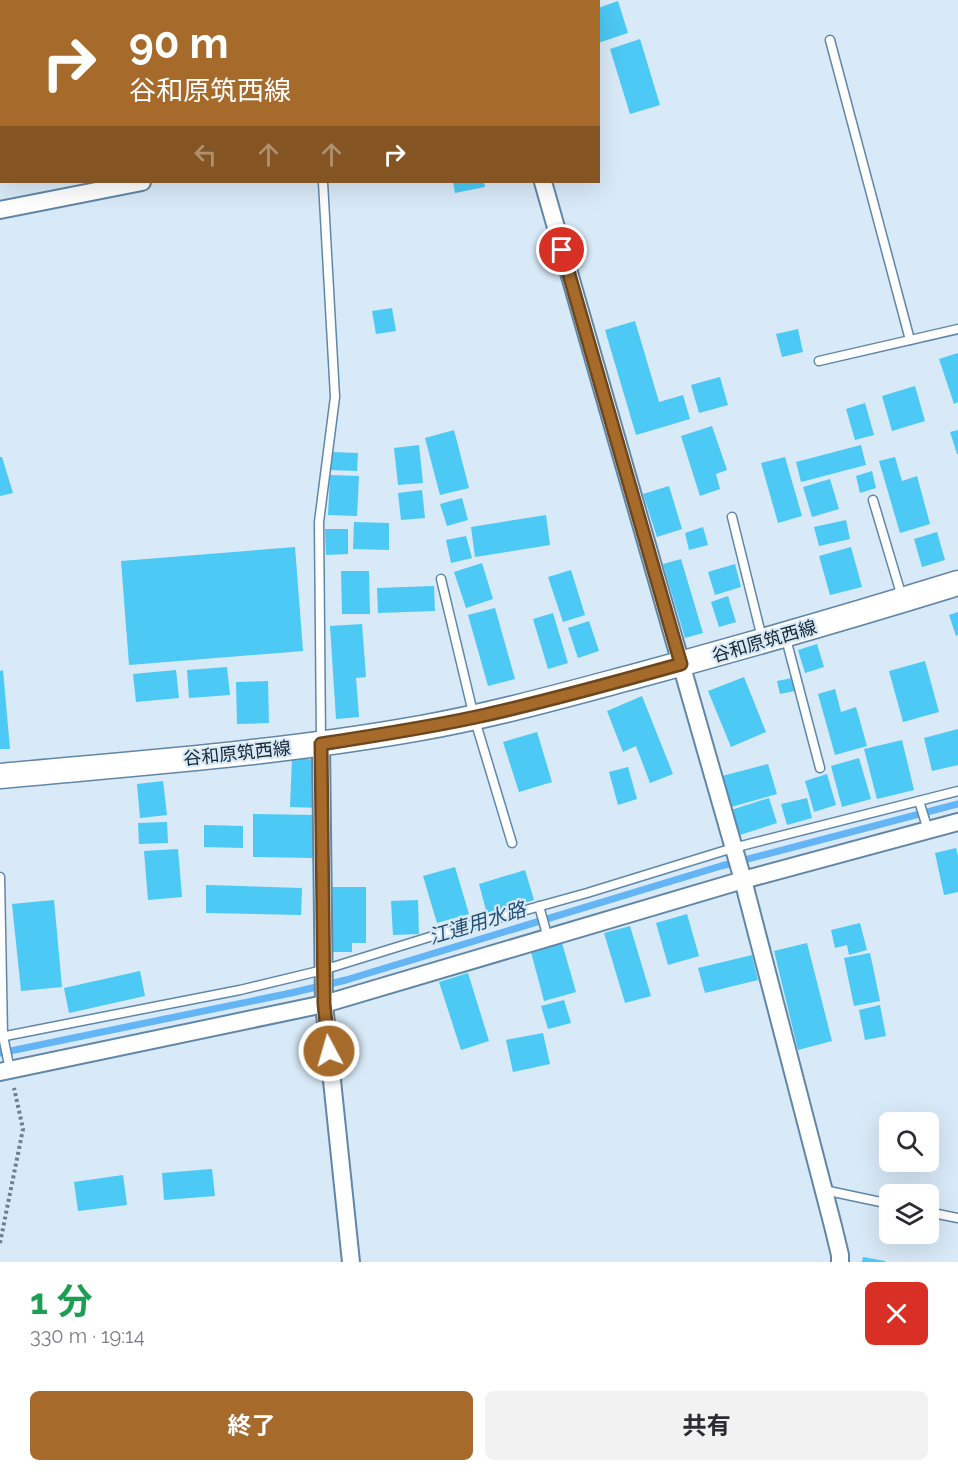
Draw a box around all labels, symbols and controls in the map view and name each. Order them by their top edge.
text: 90 m [129,19,229,68]
icon: right [30,24,108,102]
text: 谷和原筑西線 [129,75,291,106]
icon: left [189,138,222,171]
icon: ahead [252,138,285,171]
icon: ahead [315,138,348,171]
icon: right [378,138,411,171]
pin [536,224,587,275]
icon: arrive [545,233,578,266]
street label: 谷和原筑西線 [709,616,819,666]
street label: 谷和原筑西線 [182,737,292,769]
water label: 江連用水路 [426,896,530,949]
position arrow [297,1019,361,1083]
map controls [879,1112,939,1244]
button: search [879,1112,939,1172]
button: layers [879,1184,939,1244]
text: 1 分 [30,1280,92,1322]
button: close [865,1282,928,1345]
text: 330 m · 19:14 [30,1324,145,1348]
button: 終了 [30,1391,473,1460]
button: 共有 [485,1391,928,1460]

